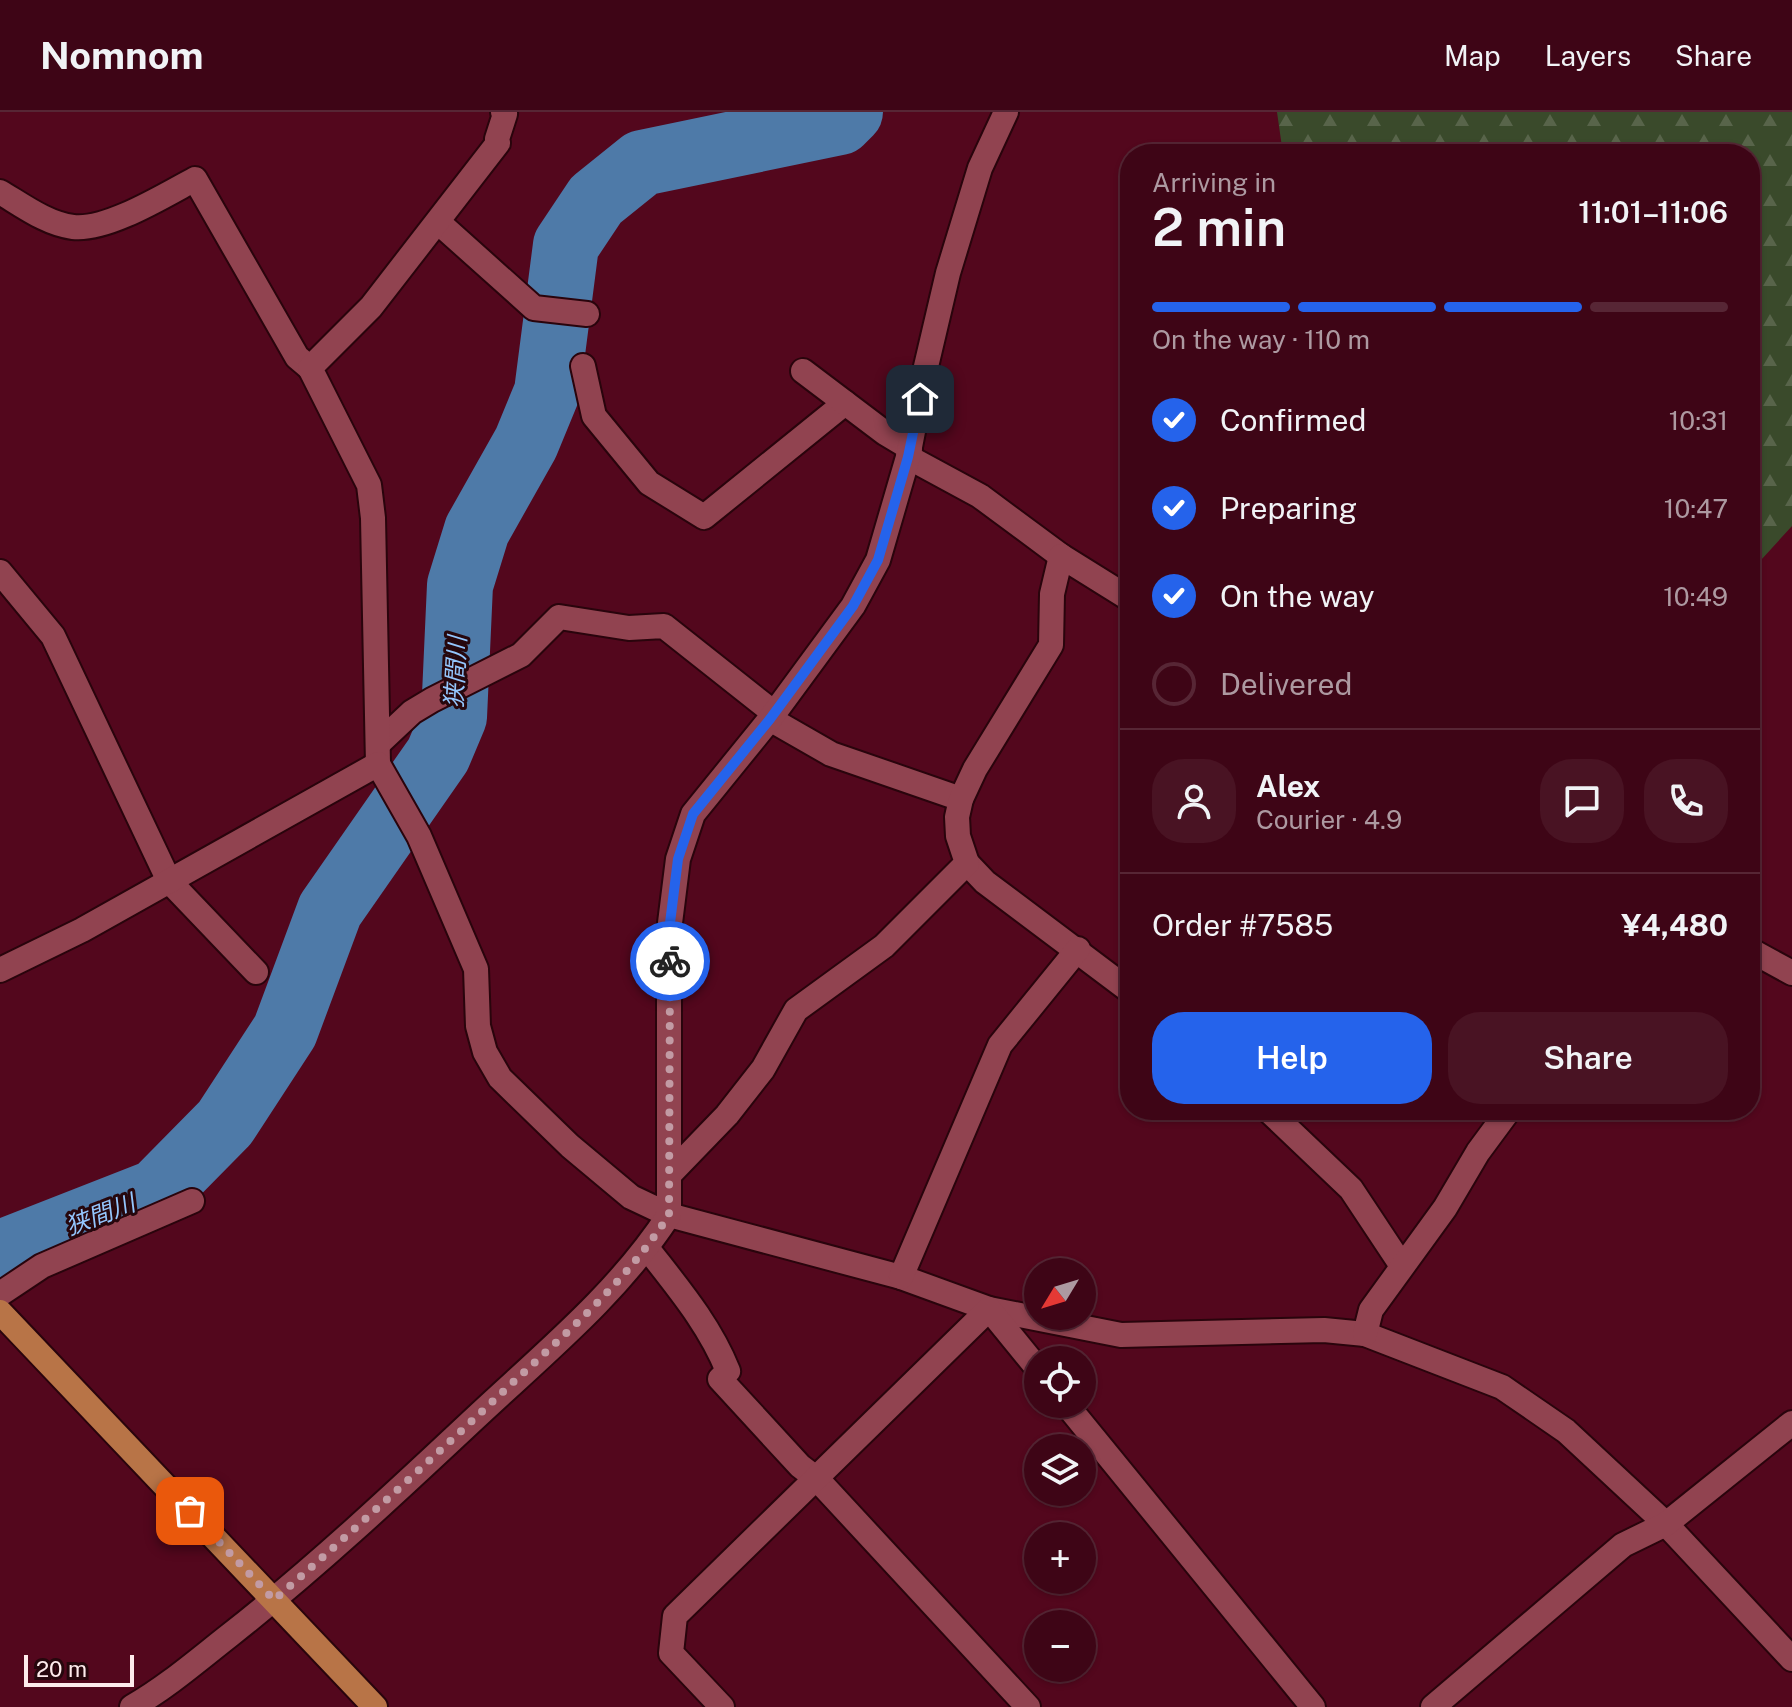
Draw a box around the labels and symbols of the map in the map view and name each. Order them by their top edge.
pin [886,365,954,433]
water label: 狭間川 [439,632,471,709]
courier [630,921,710,1001]
water label: 狭間川 [61,1187,141,1240]
north arrow [1024,1258,1096,1330]
pin [156,1477,224,1545]
scale bar [24,1651,134,1687]

